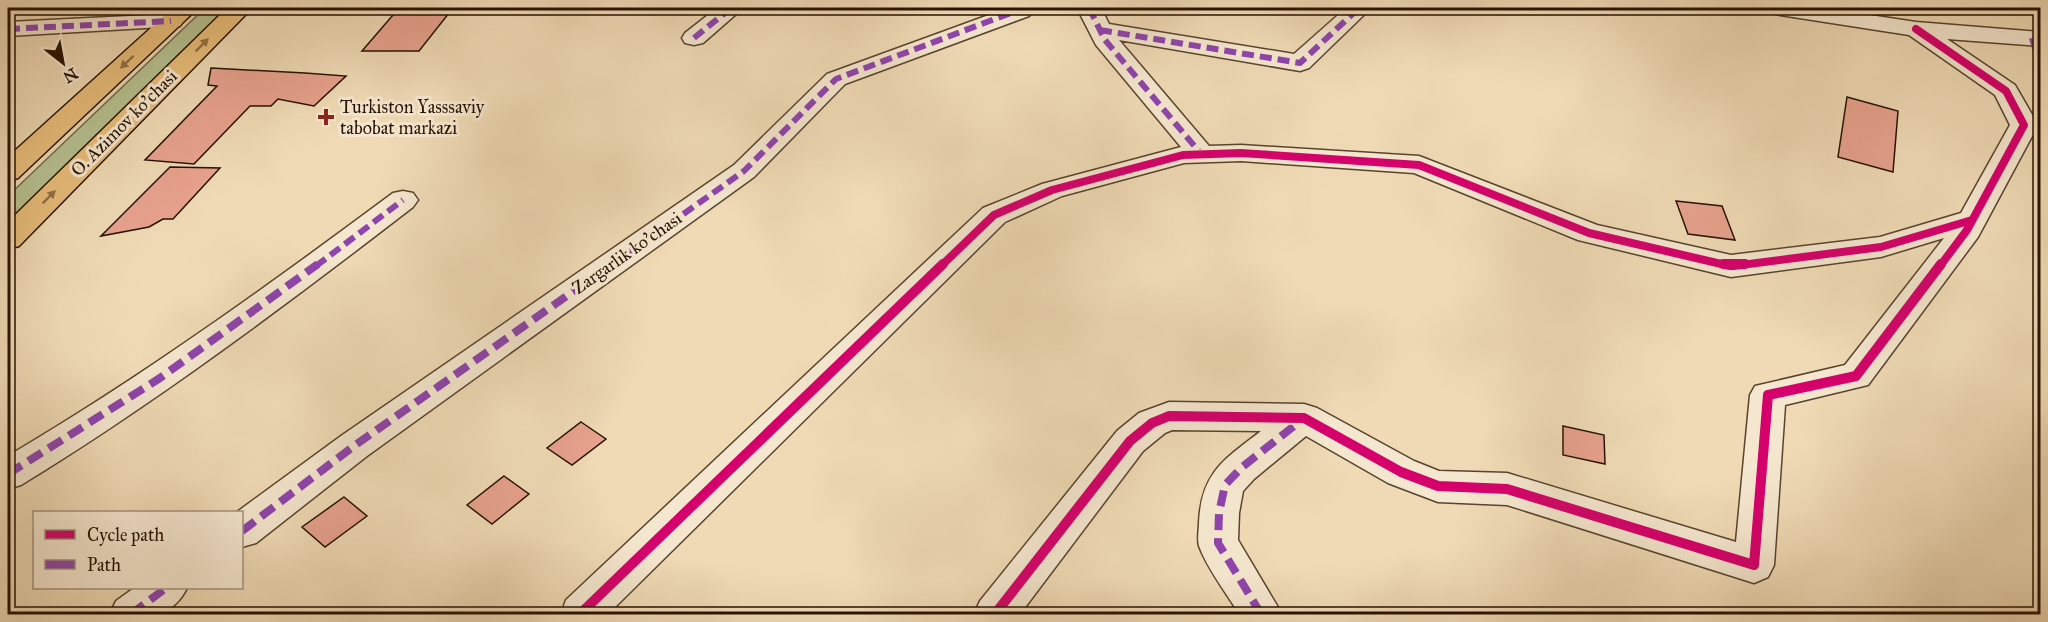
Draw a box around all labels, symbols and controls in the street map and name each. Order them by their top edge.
north arrow [33,33,93,93]
one-way arrow [195,38,209,52]
one-way arrow [121,54,135,68]
text: N [59,64,81,87]
street label: O. Azimov ko'chasi [66,65,182,181]
place label: Turkiston Yasssaviy tabobat markazi [340,96,485,139]
marker: Turkiston Yasssaviy tabobat markazi [317,108,335,126]
one-way arrow [42,190,56,205]
street label: Zargarlik ko'chasi [568,207,687,300]
legend [33,511,243,589]
text: Cycle path [87,524,164,546]
text: Path [87,554,121,576]

